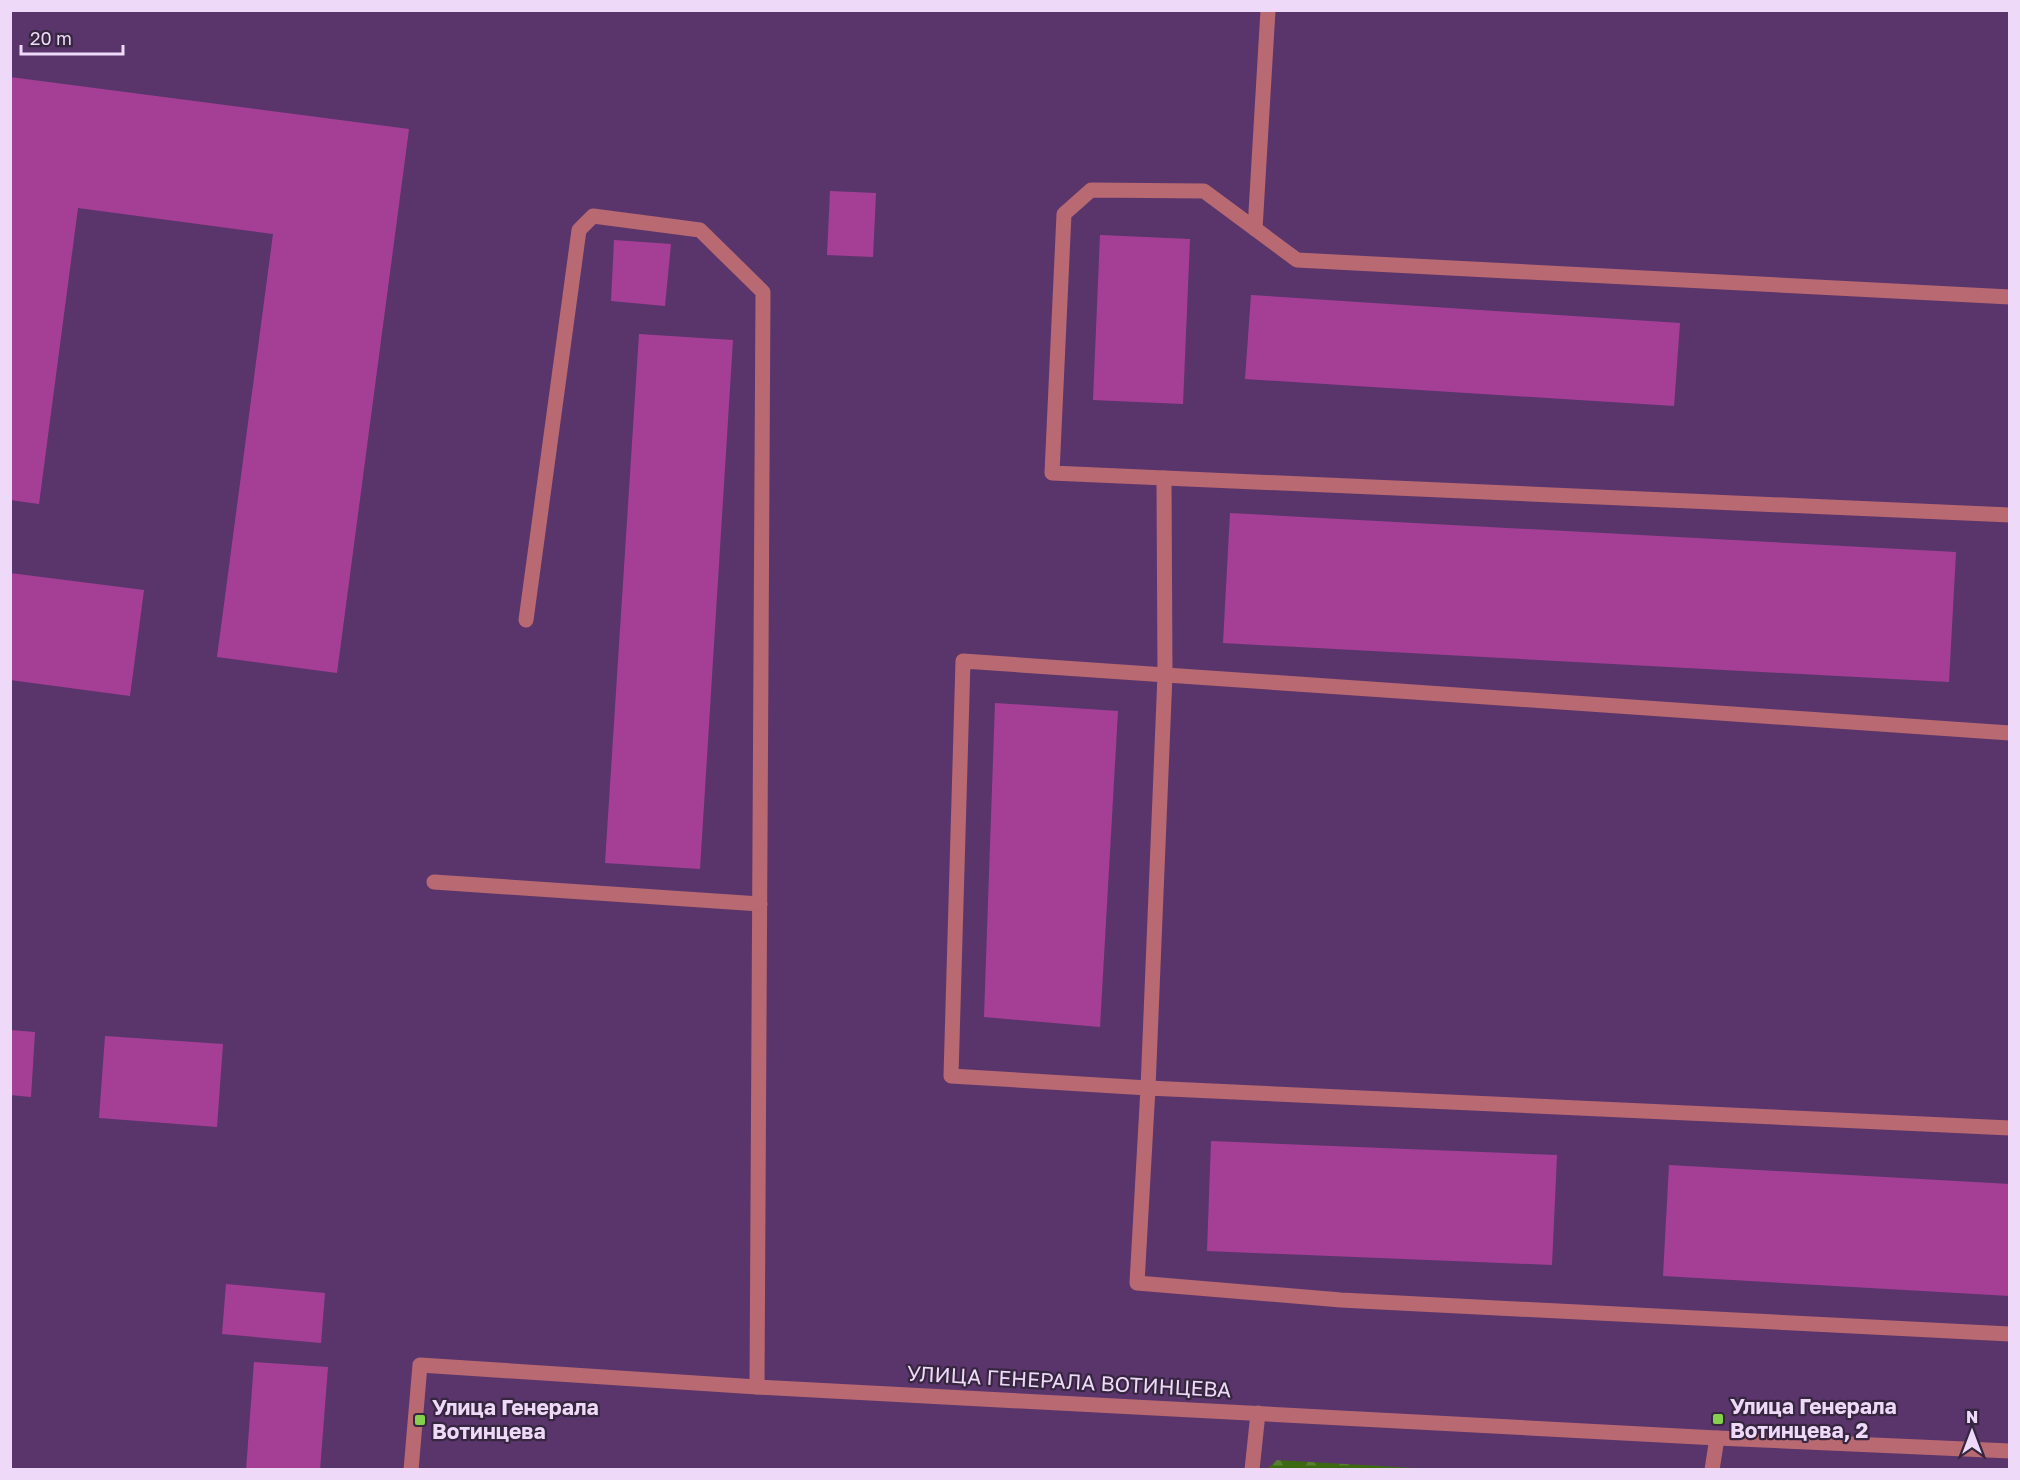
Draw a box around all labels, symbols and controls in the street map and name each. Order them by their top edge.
scale bar [21,18,123,56]
text: 20 m [30,27,72,49]
street label: УЛИЦА ГЕНЕРАЛА ВОТИНЦЕВА [906,1360,1232,1402]
place label: Улица Генерала Вотинцева, 2 [1730,1393,1897,1443]
place label: Улица Генерала Вотинцева [432,1394,599,1444]
north arrow [1942,1402,2002,1462]
text: N [1966,1407,1978,1427]
marker: Улица Генерала Вотинцева, 2 [1711,1412,1725,1426]
marker: Улица Генерала Вотинцева [413,1413,427,1427]

